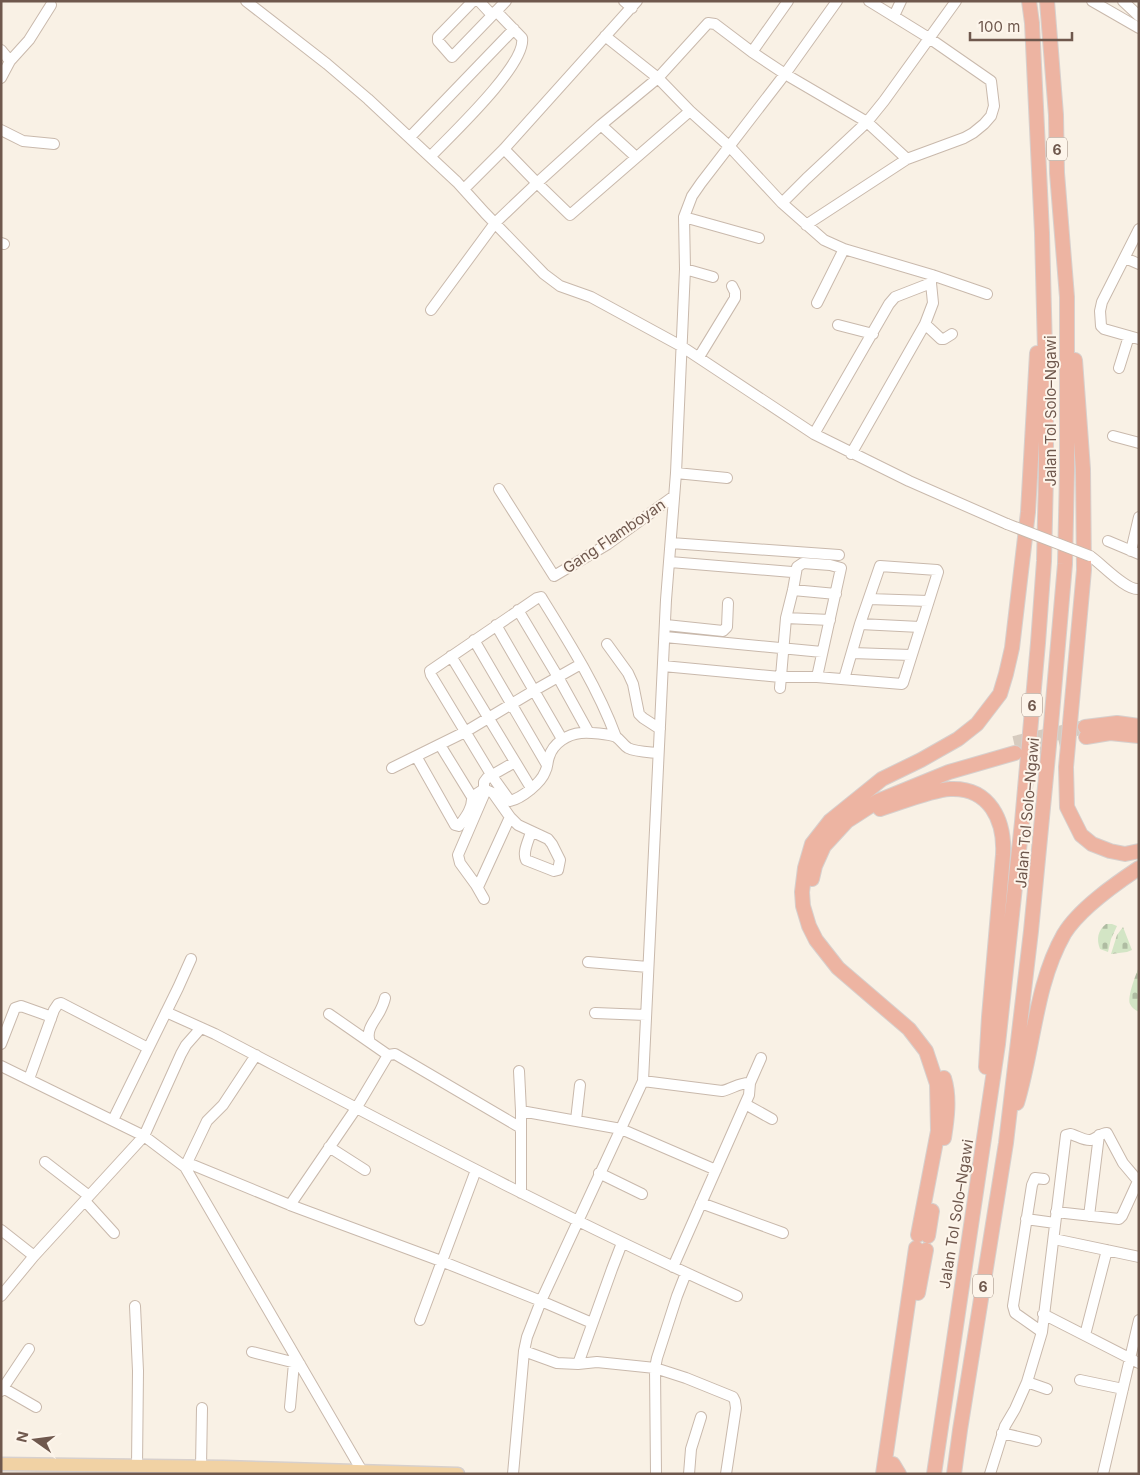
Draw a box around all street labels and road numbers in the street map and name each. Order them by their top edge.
road number: 6 [1047,138,1067,160]
street label: Jalan Tol Solo–Ngawi [1041,335,1060,487]
street label: Gang Flamboyan [559,495,669,577]
road number: 6 [1022,694,1042,716]
street label: Jalan Tol Solo–Ngawi [1011,737,1043,889]
street label: Jalan Tol Solo–Ngawi [935,1138,977,1290]
road number: 6 [973,1274,993,1298]

